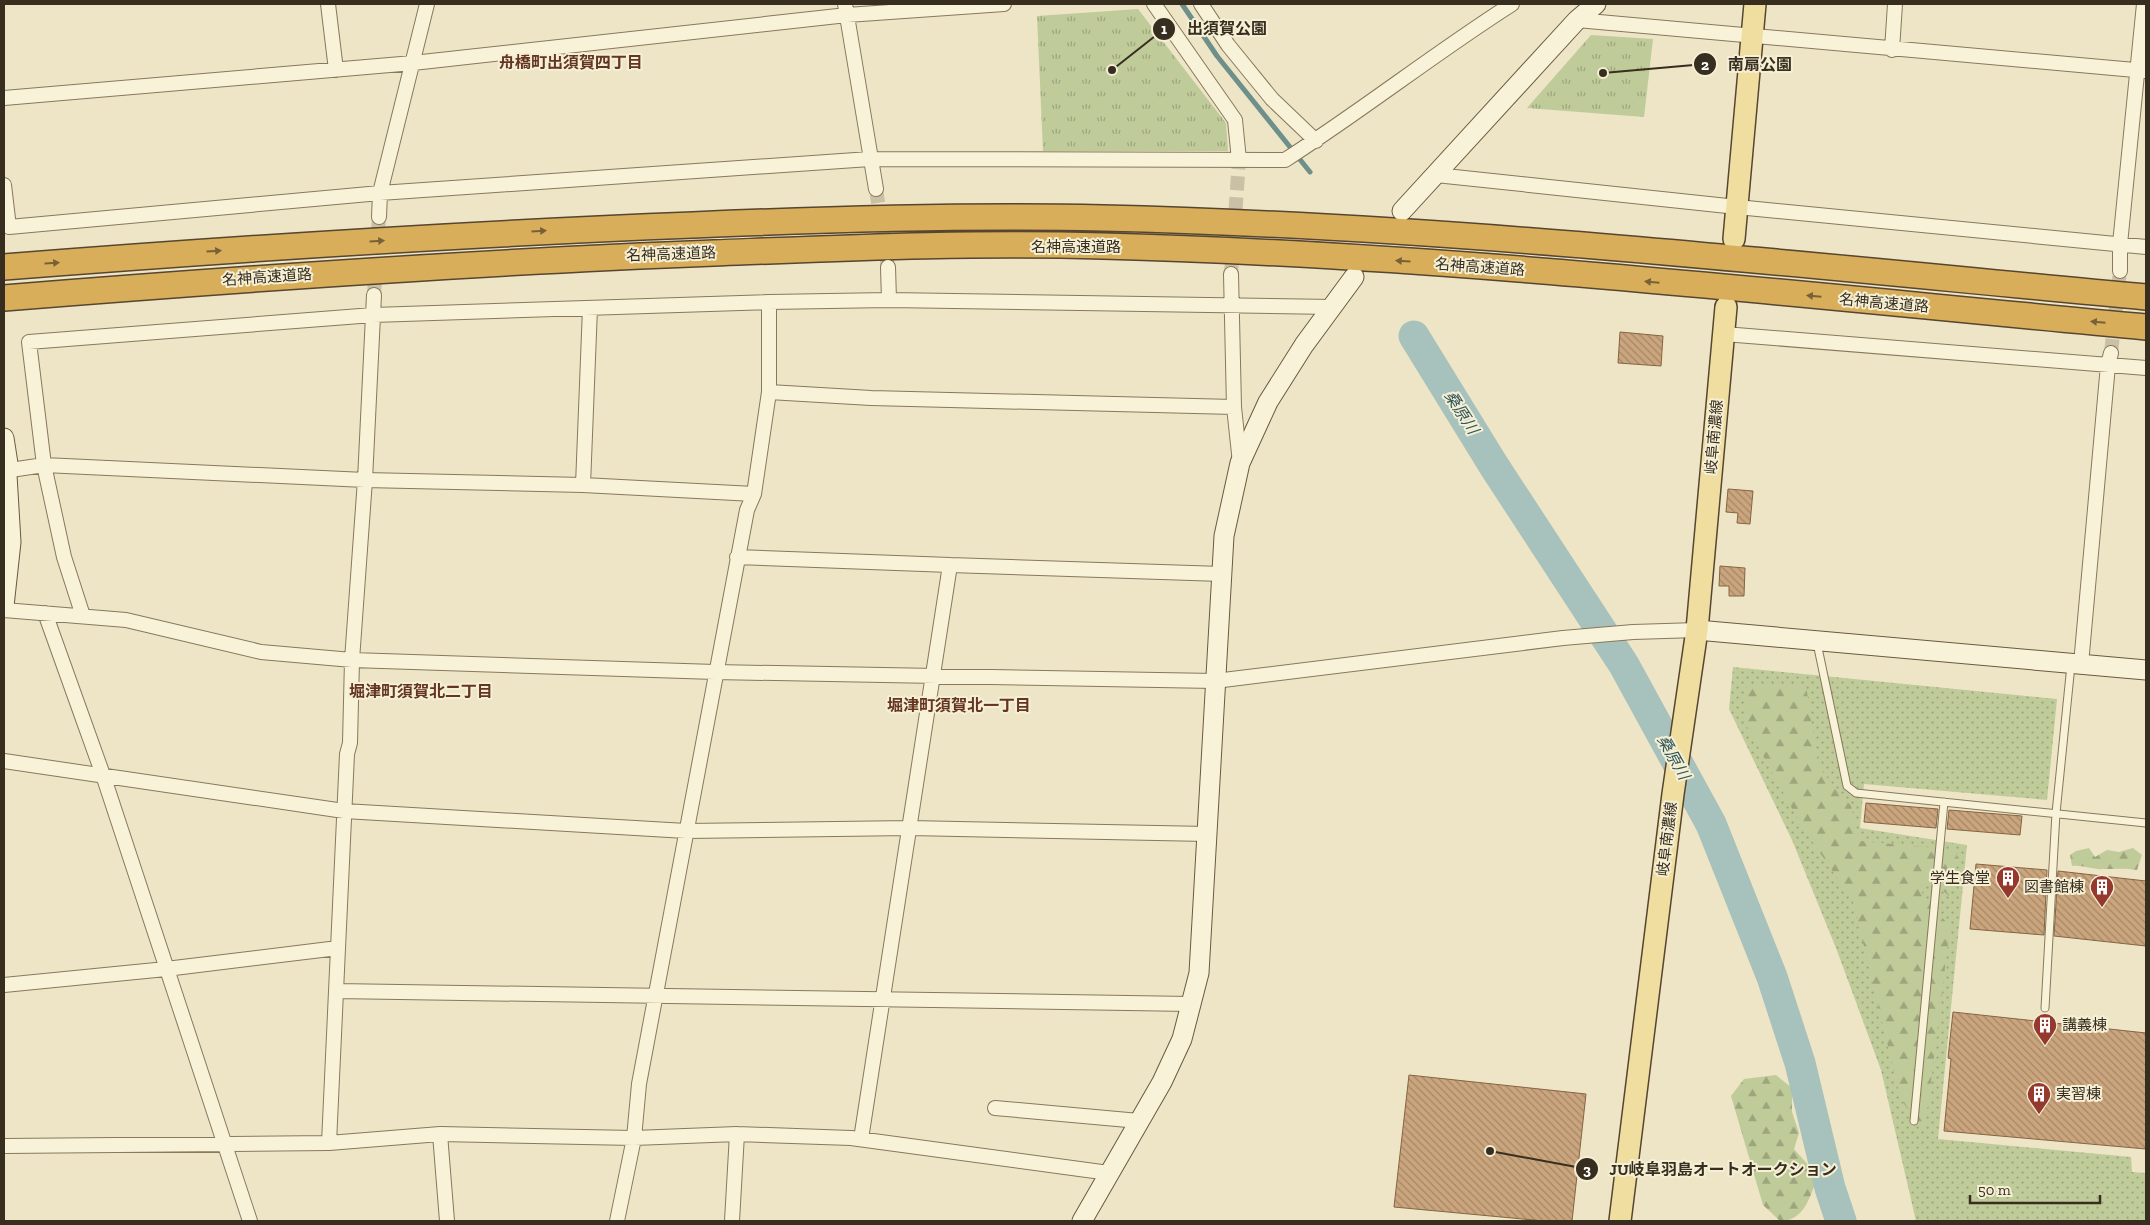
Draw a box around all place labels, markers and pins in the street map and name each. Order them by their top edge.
callout: 出須賀公園 [1152,13,1277,44]
callout: 南扇公園 [1693,49,1802,80]
building icon: 学生食堂 [1995,865,2021,899]
place label: 学生食堂 [1930,869,1990,887]
building icon: 図書館棟 [2089,874,2115,908]
place label: 図書館棟 [2024,878,2084,896]
building icon: 講義棟 [2032,1012,2058,1046]
place label: 講義棟 [2062,1016,2107,1034]
building icon: 実習棟 [2026,1081,2052,1115]
place label: 実習棟 [2056,1085,2101,1103]
callout: JU岐阜羽島オートオークション [1575,1154,1847,1185]

